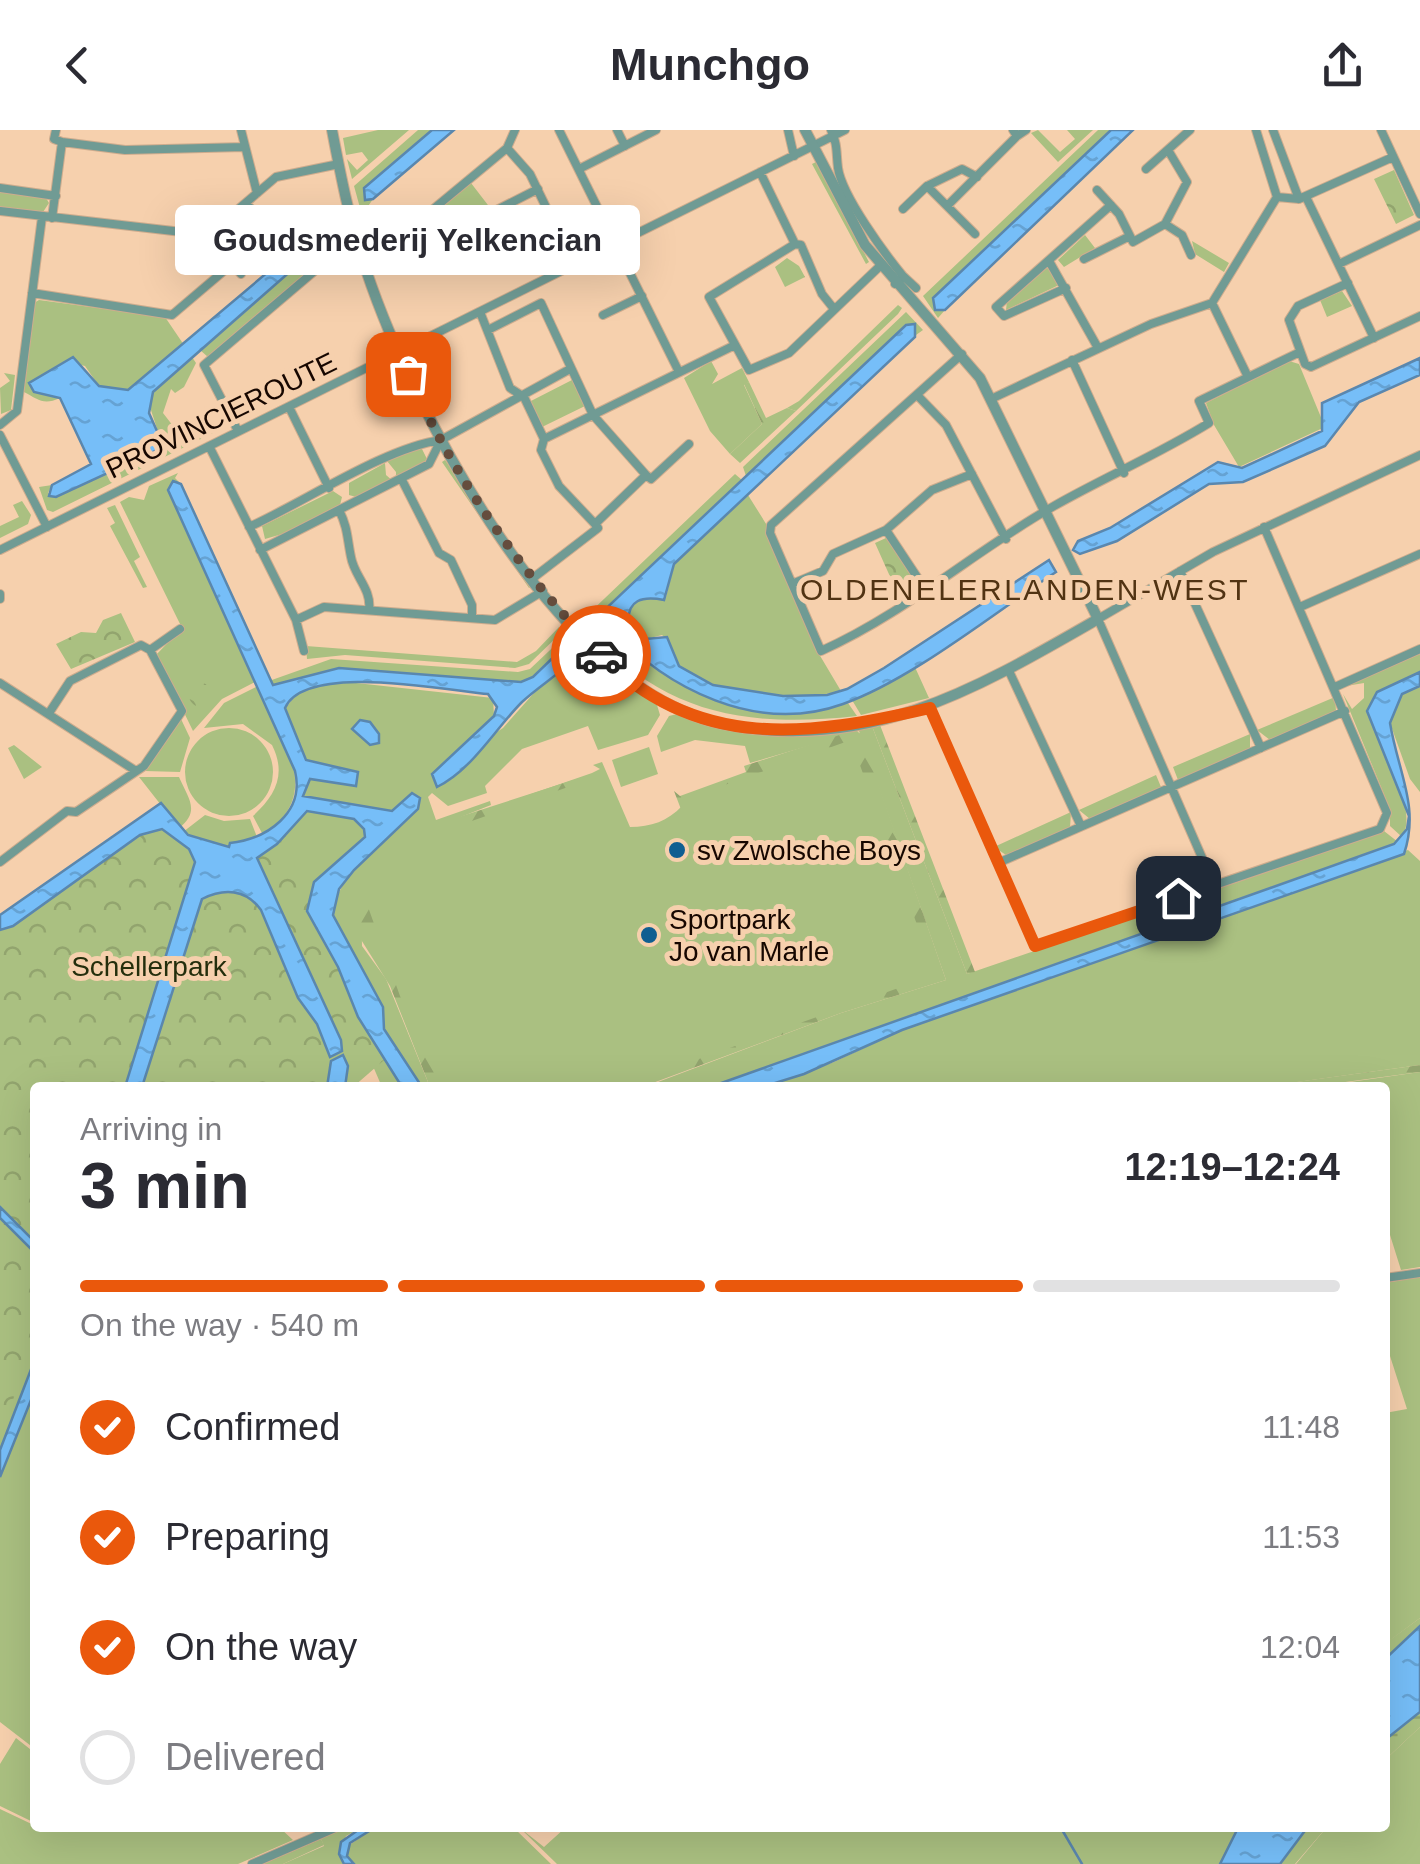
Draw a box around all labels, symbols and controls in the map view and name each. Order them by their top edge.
icon: back [50,38,105,93]
icon: share [1315,38,1370,93]
text: Munchgo [610,39,810,90]
callout: Goudsmederij Yelkencian [175,204,640,274]
text: Goudsmederij Yelkencian [213,222,602,258]
pin [366,332,451,417]
street label: PROVINCIEROUTE [101,346,341,485]
icon: bag [381,347,436,402]
district label: OLDENELERLANDEN-WEST [800,573,1250,606]
courier [551,605,651,705]
icon: car [574,628,629,683]
place label: sv Zwolsche Boys [697,835,921,866]
marker: sv Zwolsche Boys [666,839,688,861]
pin [1136,856,1221,941]
icon: home [1151,871,1206,926]
place label: Sportpark Jo van Marle [669,904,829,967]
marker: Sportpark Jo van Marle [638,924,660,946]
park label: Schellerpark [71,951,228,982]
text: Arriving in [80,1111,222,1147]
text: 12:19–12:24 [1124,1146,1340,1188]
text: 3 min [80,1149,250,1222]
text: On the way · 540 m [80,1307,359,1343]
icon: check [80,1400,135,1455]
text: Confirmed [165,1406,340,1448]
text: 11:48 [1262,1409,1340,1445]
icon: check [80,1510,135,1565]
text: Preparing [165,1516,330,1558]
text: 11:53 [1262,1519,1340,1555]
icon: check [80,1620,135,1675]
text: On the way [165,1626,357,1668]
text: 12:04 [1260,1629,1340,1665]
text: Delivered [165,1736,326,1778]

